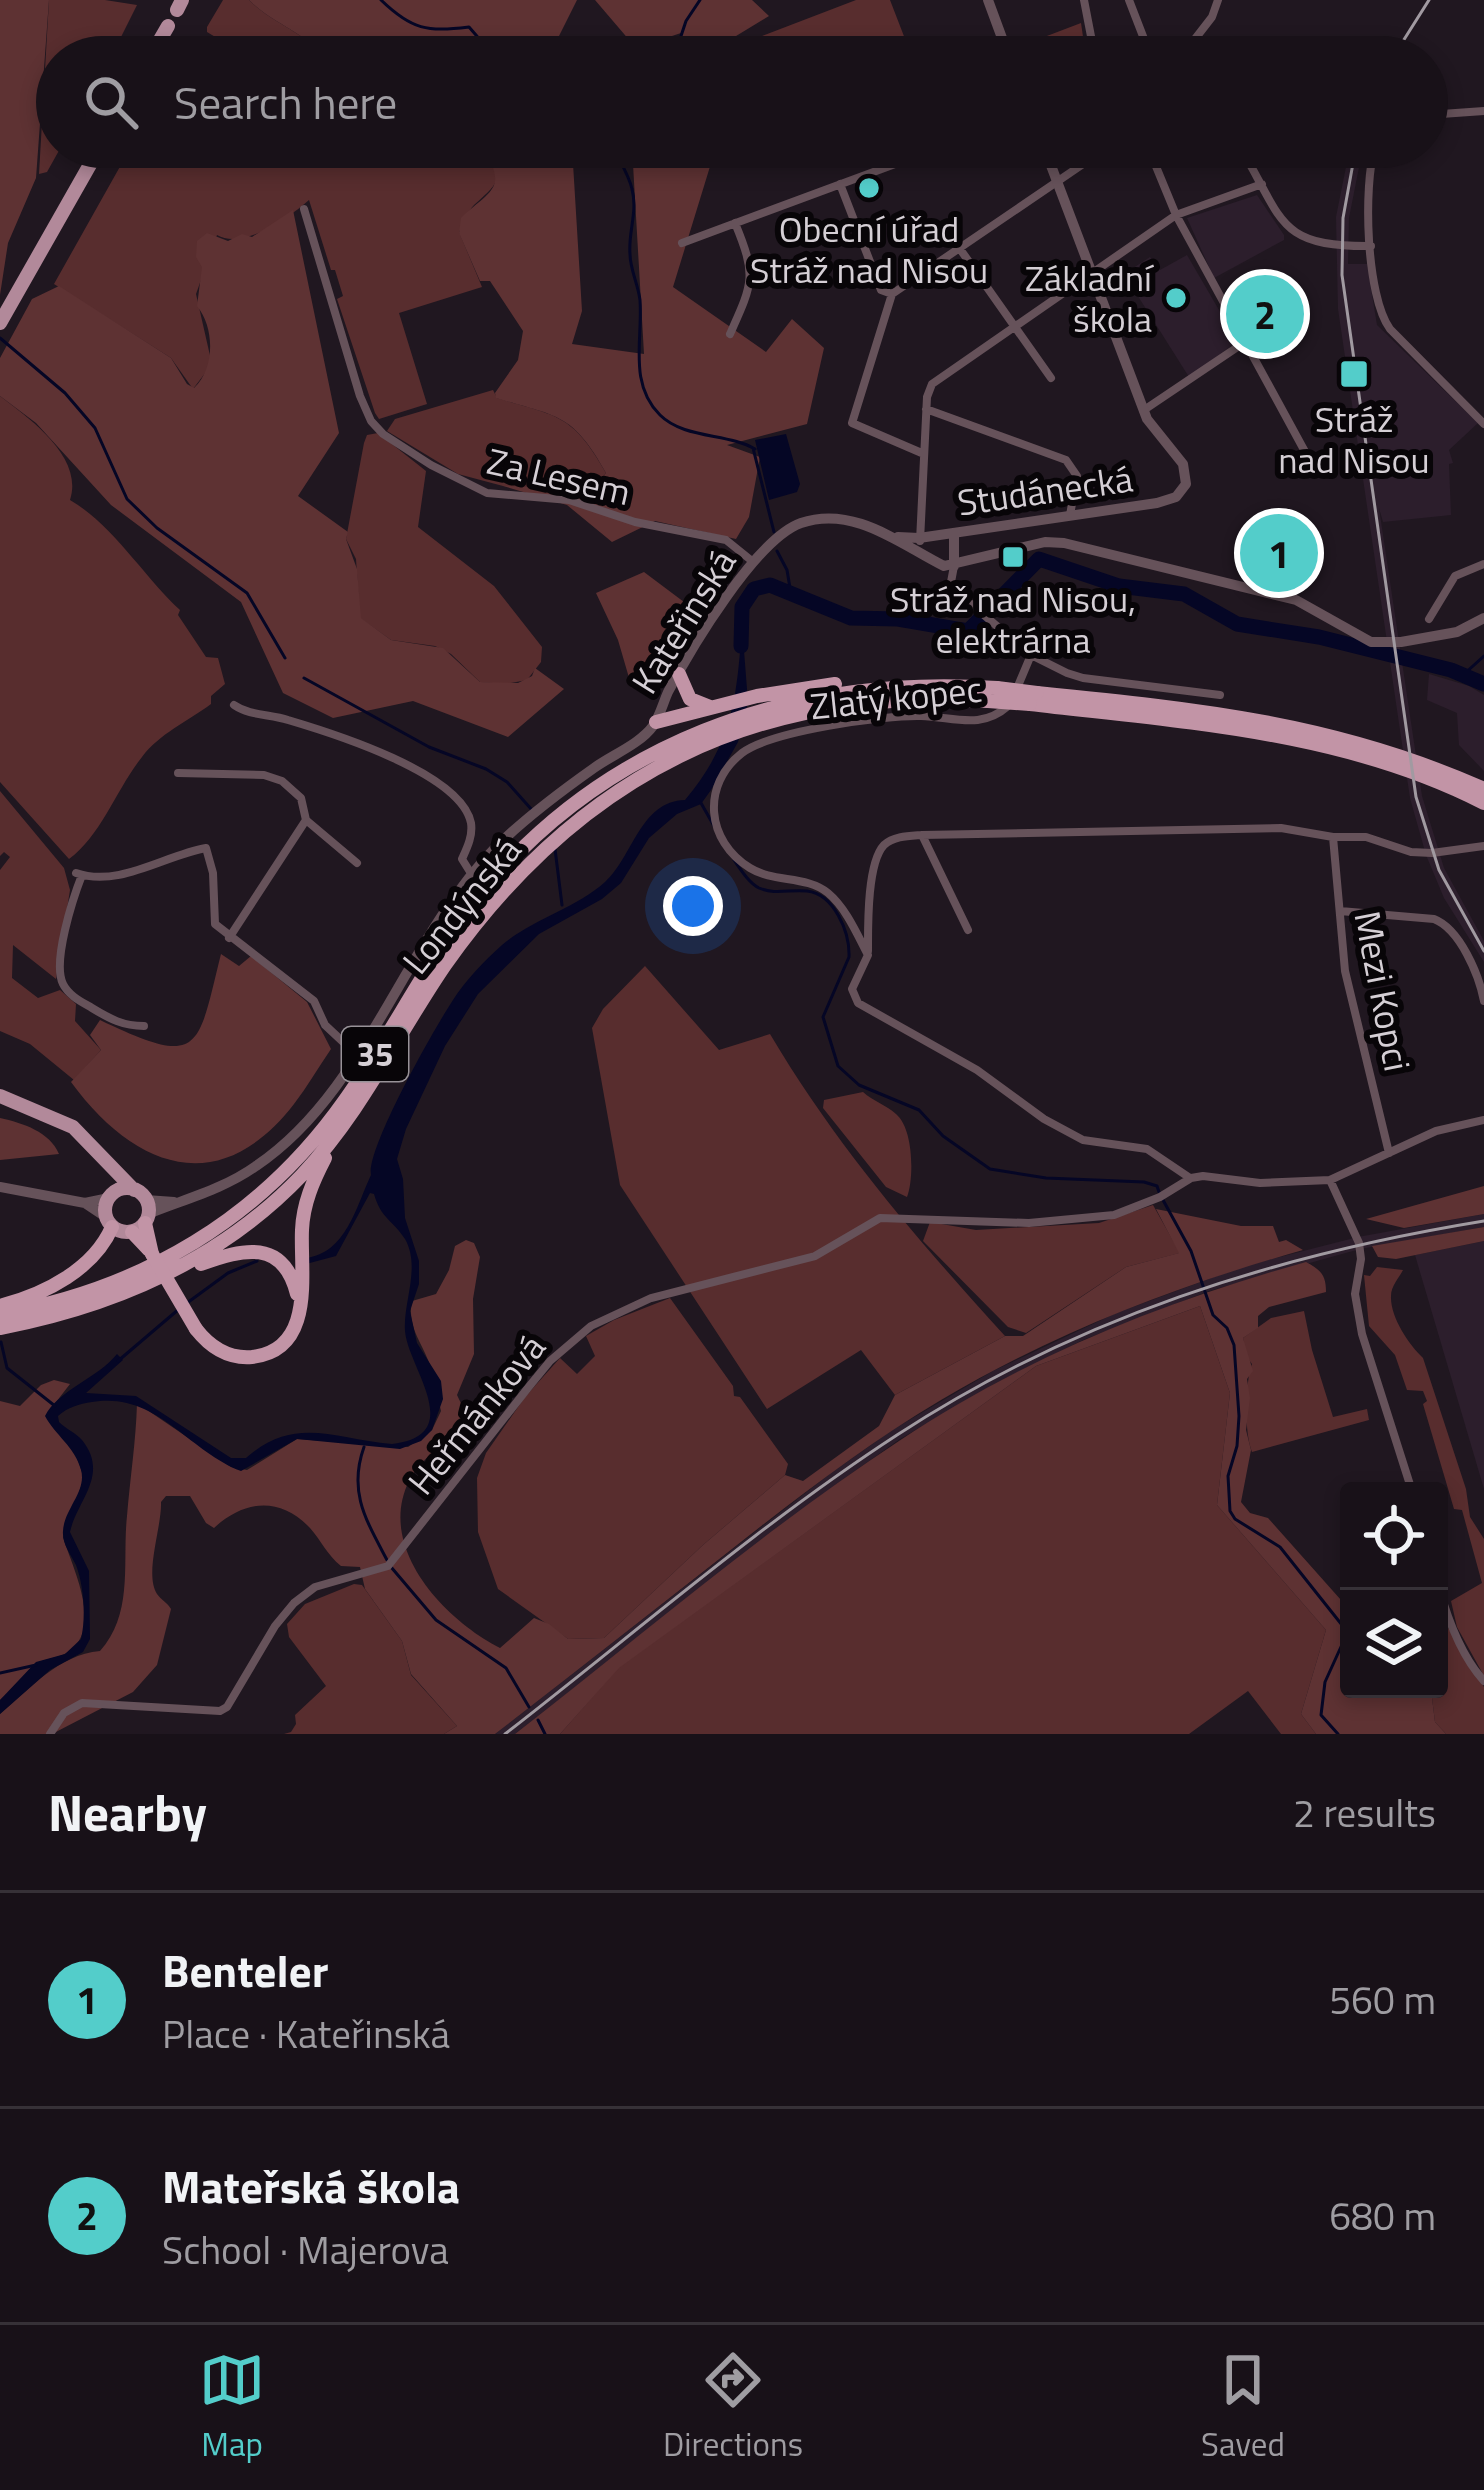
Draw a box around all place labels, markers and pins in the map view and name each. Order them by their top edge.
marker: Obecní úřad Stráž nad Nisou [856,175,882,201]
place label: Obecní úřad Stráž nad Nisou [750,201,988,297]
place label: Základní škola [1025,250,1155,346]
pin: 2 [1226,269,1304,359]
marker: Základní škola [1163,285,1189,311]
marker: Stráž nad Nisou [1338,358,1370,390]
place label: Stráž nad Nisou [1278,391,1430,487]
pin: 1 [1240,508,1318,598]
marker: Stráž nad Nisou, elektrárna [1000,544,1026,570]
place label: Stráž nad Nisou, elektrárna [890,571,1136,667]

